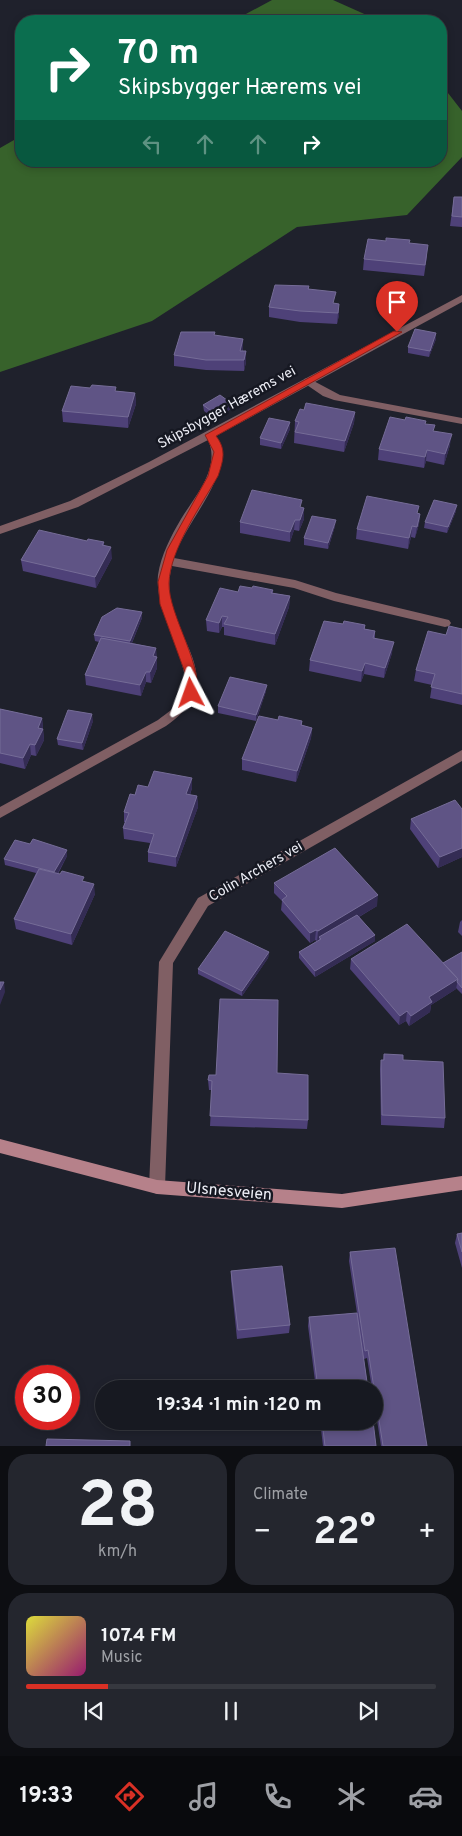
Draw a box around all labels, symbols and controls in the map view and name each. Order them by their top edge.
text: 70 m [118,32,199,76]
icon: right [35,35,100,100]
text: Skipsbygger Hærems vei [118,75,362,102]
icon: left [138,130,166,158]
icon: ahead [191,130,219,158]
icon: ahead [244,130,272,158]
icon: right [297,130,325,158]
pin [376,281,418,332]
icon: arrive [383,288,411,316]
street label: Skipsbygger Hærems vei [155,363,299,453]
position arrow [164,666,216,718]
street label: Colin Archers vei [206,838,306,906]
street label: Ulsnesveien [185,1178,273,1206]
speed limit sign: 30 [15,1365,80,1430]
text: 19:34 · 1 min · 120 m [156,1393,322,1417]
text: 28 [77,1468,158,1550]
text: Climate [253,1485,308,1505]
text: 22° [313,1509,376,1558]
text: − [253,1515,271,1551]
text: + [418,1515,436,1551]
text: km/h [98,1542,137,1562]
text: 107.4 FM [101,1624,176,1648]
text: Music [101,1648,142,1668]
icon: previous [80,1697,108,1725]
icon: pause [217,1697,245,1725]
icon: next [354,1697,382,1725]
icon: directions [112,1779,147,1814]
icon: music [186,1779,221,1814]
icon: phone [260,1779,295,1814]
icon: climate [334,1779,369,1814]
icon: car [408,1779,443,1814]
text: 19:33 [19,1783,73,1810]

